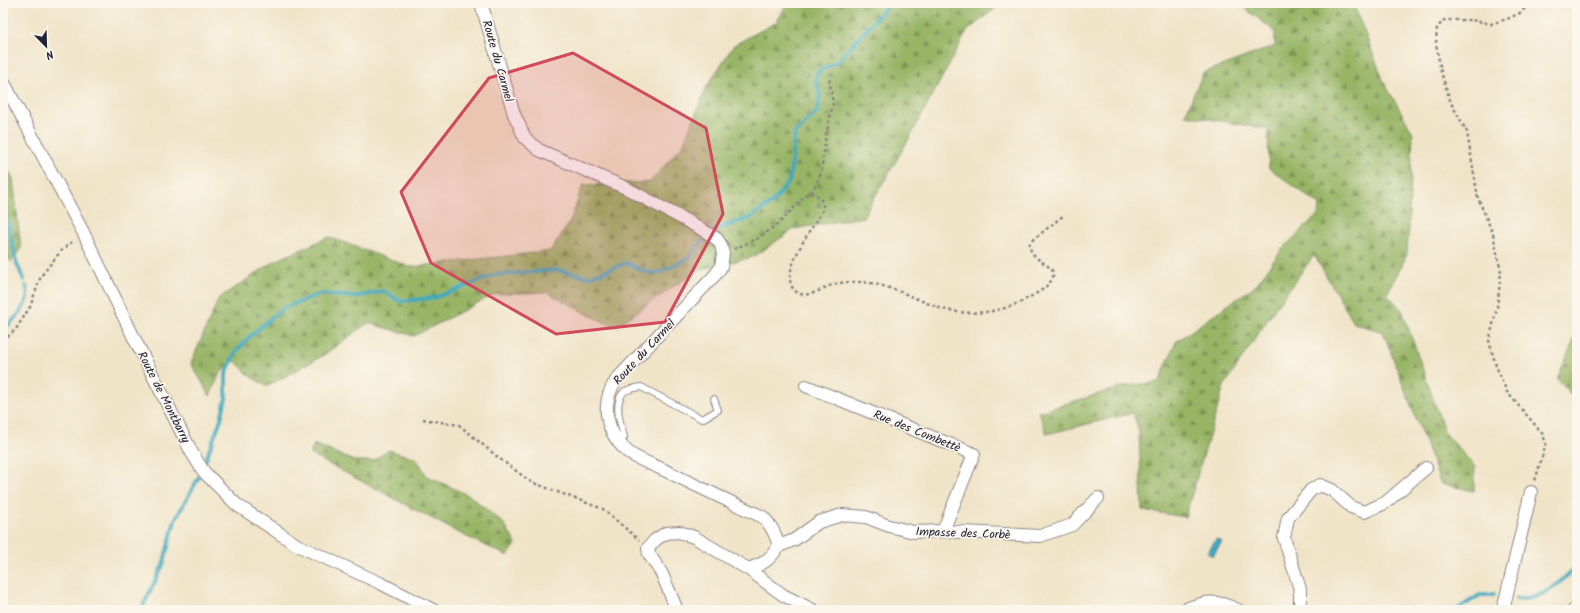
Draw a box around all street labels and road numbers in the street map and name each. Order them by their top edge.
street label: Route du Carmel [477,18,518,104]
street label: Route du Carmel [609,315,680,390]
street label: Route de Montbarry [132,348,195,447]
street label: Rue des Combettè [870,405,964,458]
street label: Impasse des Corbè [915,522,1011,545]

